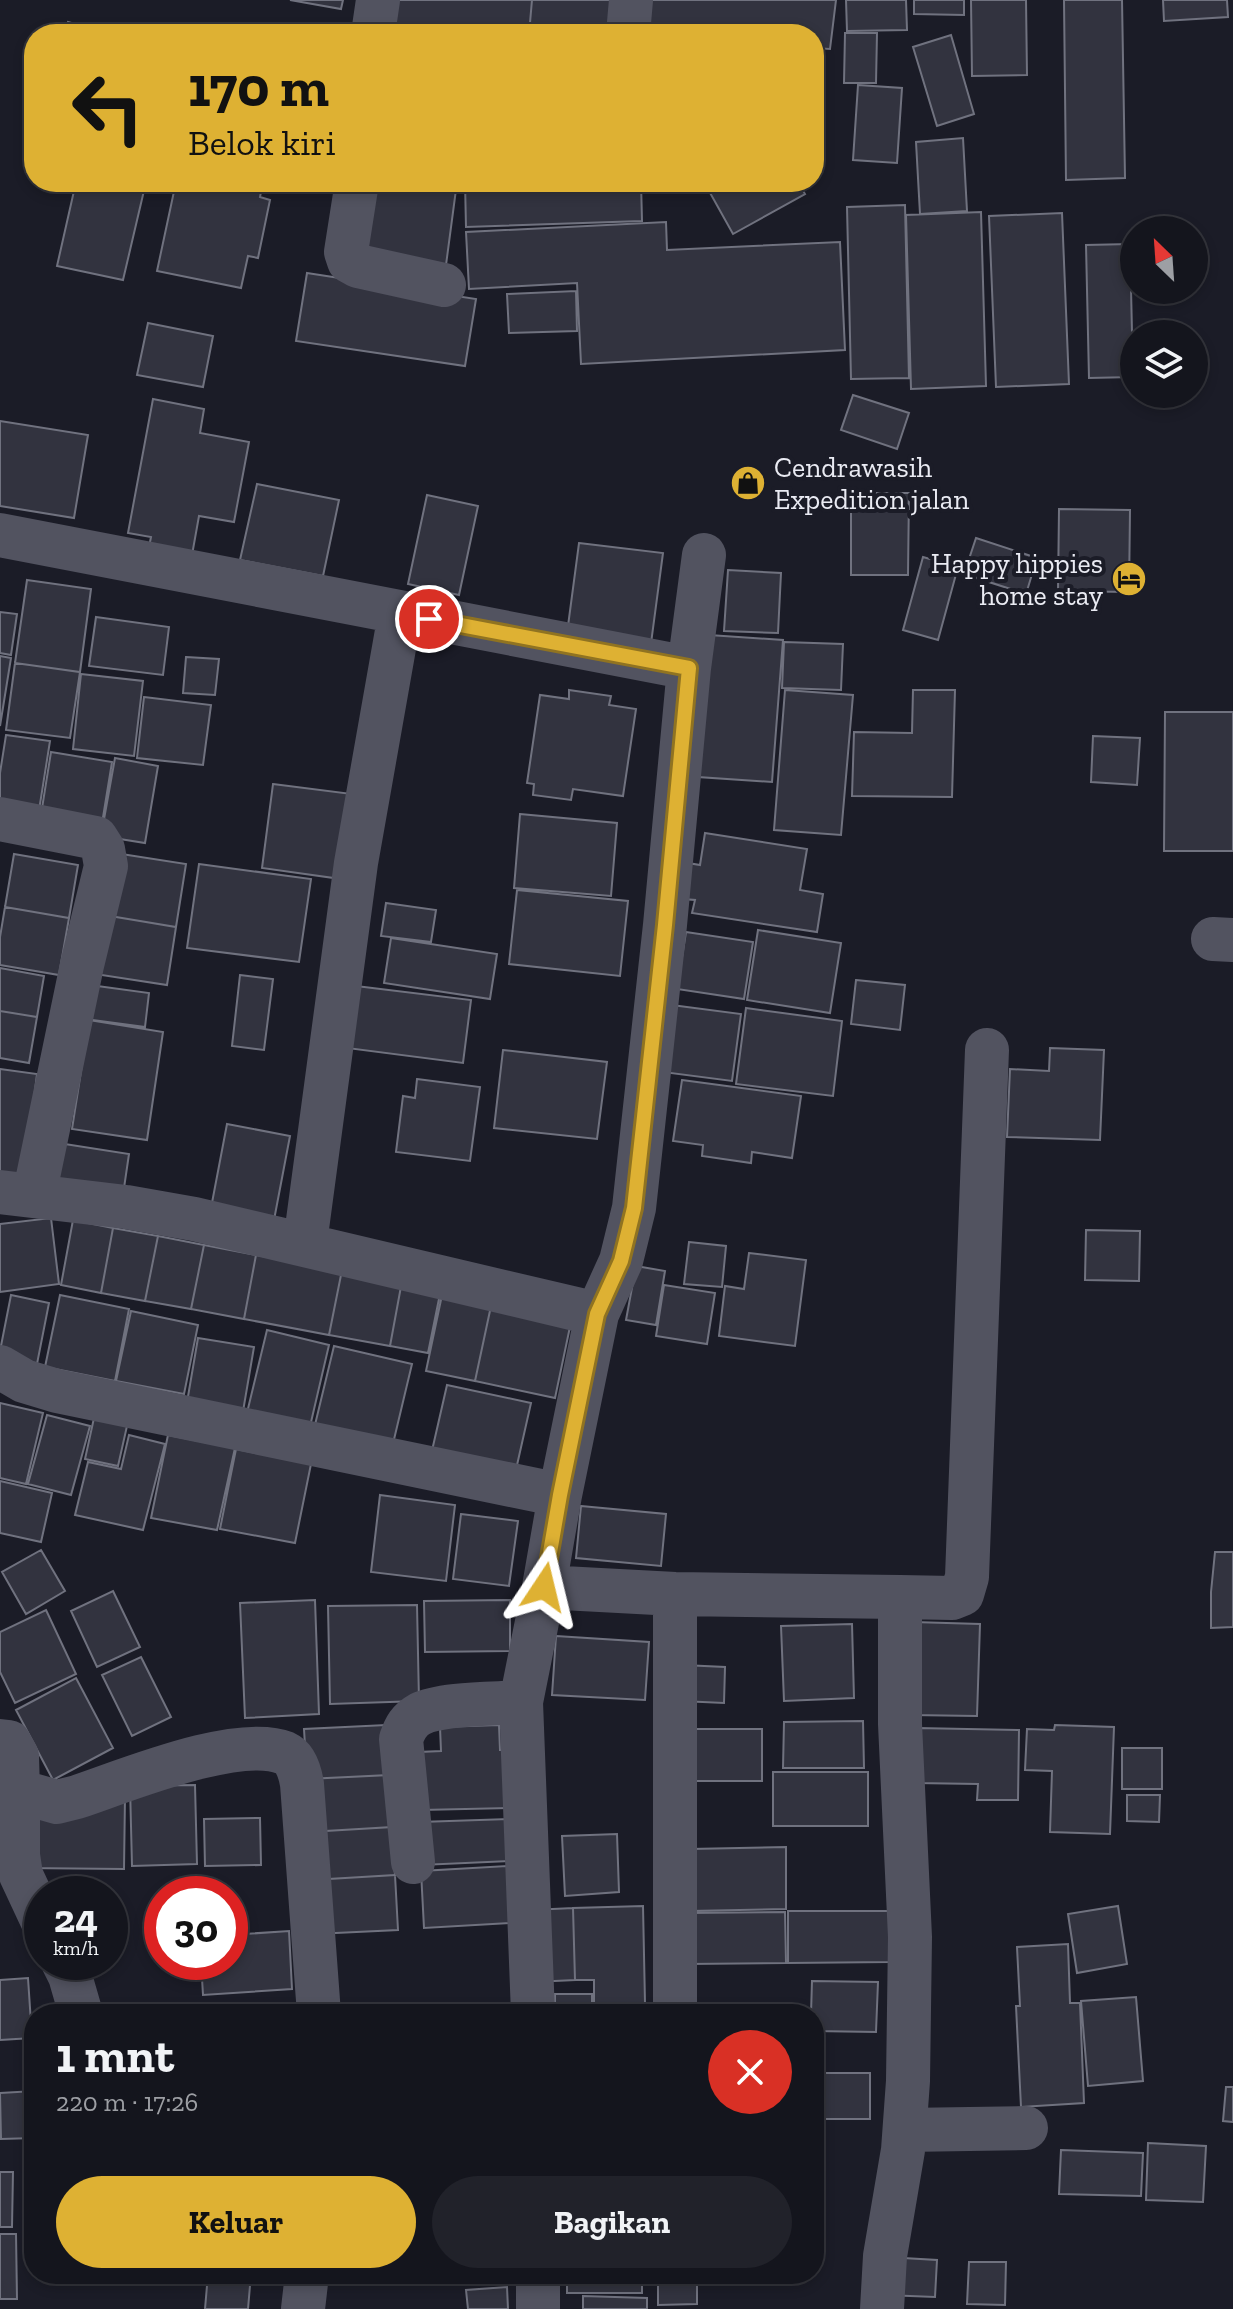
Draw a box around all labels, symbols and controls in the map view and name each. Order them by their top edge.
text: 170 m [188,53,329,120]
icon: left [56,56,160,160]
text: Belok kiri [188,121,336,164]
north arrow [1120,216,1208,304]
map controls [1120,216,1208,408]
button: layers [1120,320,1208,408]
place label: Cendrawasih Expedition jalan [774,451,969,516]
shop icon: Cendrawasih Expedition jalan [729,464,767,502]
place label: Happy hippies home stay [931,547,1104,612]
hotel icon: Happy hippies home stay [1110,560,1148,598]
pin [395,585,463,653]
icon: arrive [407,597,451,641]
position arrow [502,1545,586,1629]
speed limit sign: 30 [144,1876,248,1980]
text: 24 [54,1894,98,1942]
text: km/h [53,1936,99,1960]
text: 1 mnt [56,2027,174,2084]
button: close [708,2030,792,2114]
text: 220 m · 17:26 [56,2086,198,2118]
button: Keluar [56,2176,416,2268]
button: Bagikan [432,2176,792,2268]

